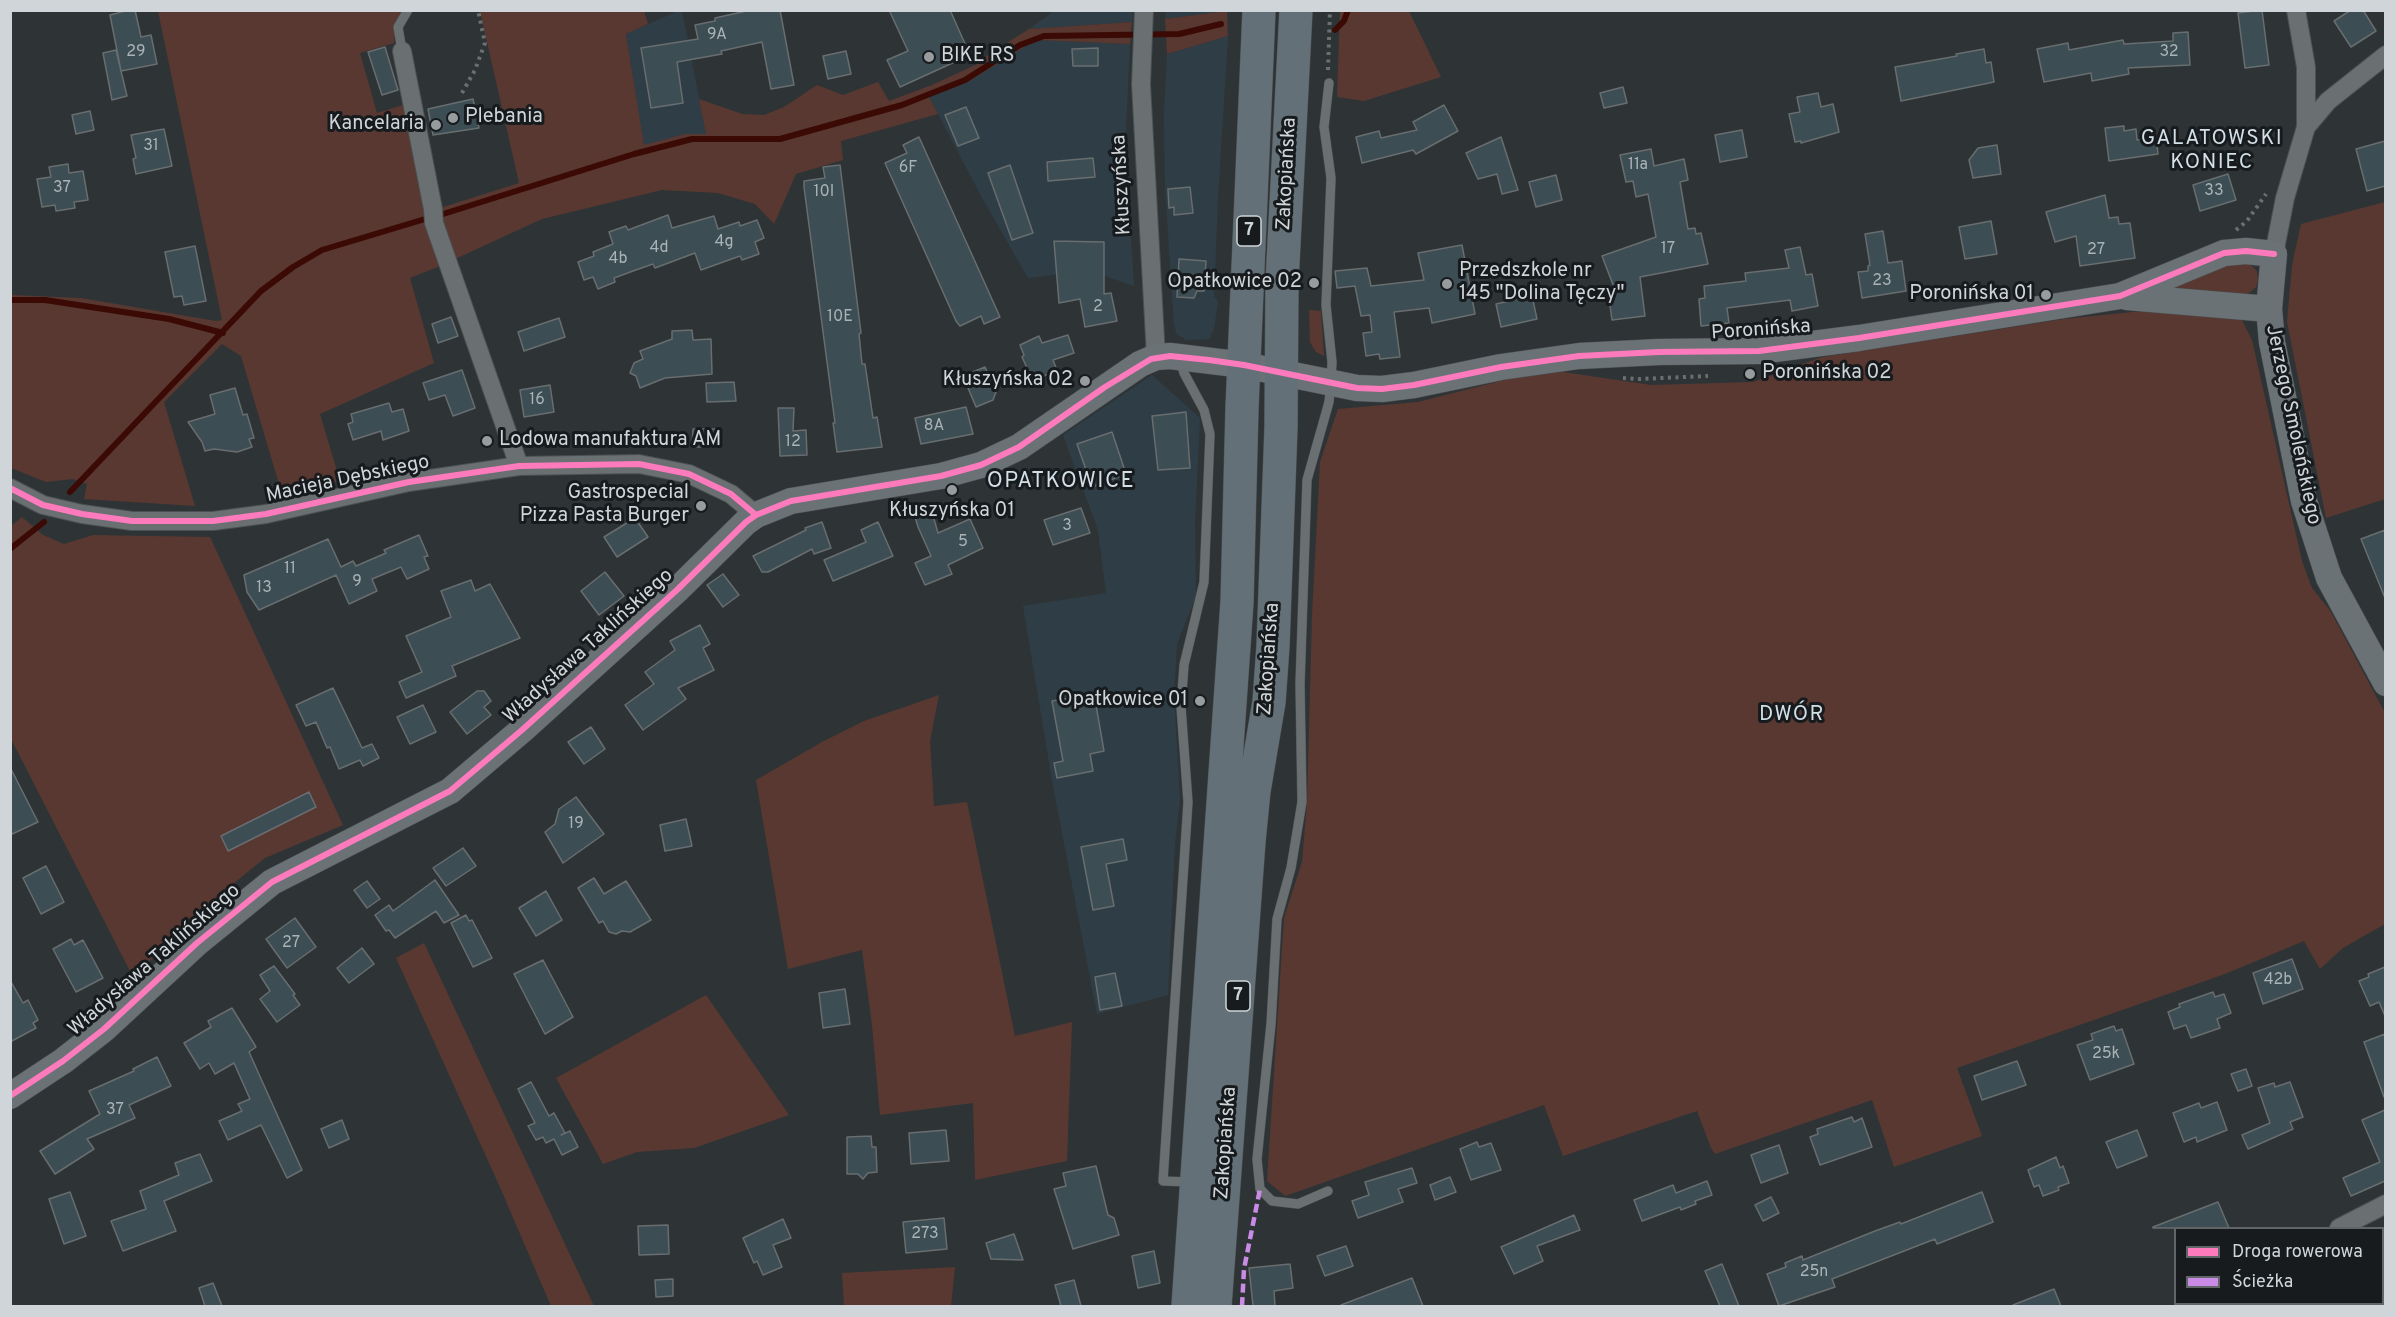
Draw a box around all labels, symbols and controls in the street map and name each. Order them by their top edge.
house number: 9A [707,26,727,46]
house number: 29 [126,43,146,63]
house number: 32 [2159,43,2179,63]
place label: BIKE RS [941,45,1014,69]
marker: BIKE RS [922,50,936,64]
place label: Plebania [465,106,543,130]
marker: Plebania [446,111,460,125]
place label: Kancelaria [329,113,424,137]
street label: Zakopiańska [1273,117,1303,231]
marker: Kancelaria [429,118,443,132]
district label: GALATOWSKI KONIEC [2141,127,2283,177]
street label: Kłuszyńska [1108,134,1138,236]
house number: 31 [143,137,159,157]
house number: 11a [1628,156,1648,176]
house number: 6F [899,159,917,179]
house number: 37 [53,179,71,199]
house number: 33 [2204,182,2224,202]
house number: 10I [814,183,834,203]
road number: 7 [1237,216,1261,246]
house number: 4g [715,233,733,253]
house number: 4d [650,239,668,259]
house number: 17 [1661,240,1675,260]
house number: 27 [2087,241,2105,261]
house number: 4b [609,250,627,270]
place label: Przedszkole nr 145 "Dolina Tęczy" [1459,260,1624,307]
place label: Opatkowice 02 [1167,271,1302,295]
house number: 23 [1872,272,1892,292]
marker: Opatkowice 02 [1307,276,1321,290]
marker: Przedszkole nr 145 "Dolina Tęczy" [1440,277,1454,291]
place label: Poronińska 01 [1909,283,2034,307]
marker: Poronińska 01 [2039,288,2053,302]
house number: 2 [1093,298,1103,318]
house number: 10E [827,308,853,328]
street label: Poronińska [1710,316,1812,346]
street label: Jerzego Smoleńskiego [2259,323,2325,527]
place label: Poronińska 02 [1762,362,1891,386]
marker: Poronińska 02 [1743,367,1757,381]
place label: Kłuszyńska 02 [942,369,1073,393]
marker: Kłuszyńska 02 [1078,374,1092,388]
house number: 16 [529,391,545,411]
house number: 8A [924,417,944,437]
place label: Lodowa manufaktura AM [499,429,721,453]
house number: 12 [785,433,801,453]
marker: Lodowa manufaktura AM [480,434,494,448]
street label: Macieja Dębskiego [264,451,432,509]
district label: OPATKOWICE [987,470,1135,496]
place label: Gastrospecial Pizza Pasta Burger [520,482,689,529]
marker: Kłuszyńska 01 [945,483,959,497]
marker: Gastrospecial Pizza Pasta Burger [694,499,708,513]
place label: Kłuszyńska 01 [889,500,1015,524]
house number: 3 [1062,517,1072,537]
house number: 5 [958,533,968,553]
house number: 11 [284,560,296,580]
street label: Władysława Taklińskiego [499,564,679,730]
house number: 9 [352,573,362,593]
house number: 13 [256,579,272,599]
street label: Zakopiańska [1254,602,1286,716]
place label: Opatkowice 01 [1058,689,1188,713]
marker: Opatkowice 01 [1193,694,1207,708]
district label: DWÓR [1759,703,1825,729]
house number: 19 [568,815,584,835]
street label: Władysława Taklińskiego [64,880,246,1042]
house number: 27 [282,934,300,954]
house number: 42b [2264,971,2292,991]
road number: 7 [1226,981,1250,1011]
house number: 25k [2092,1045,2120,1065]
street label: Zakopiańska [1211,1086,1243,1200]
house number: 37 [106,1101,124,1121]
house number: 273 [911,1225,939,1245]
legend [2174,1227,2384,1305]
text: Droga rowerowa [2232,1241,2363,1264]
house number: 25n [1800,1263,1828,1283]
text: Ścieżka [2232,1271,2293,1294]

